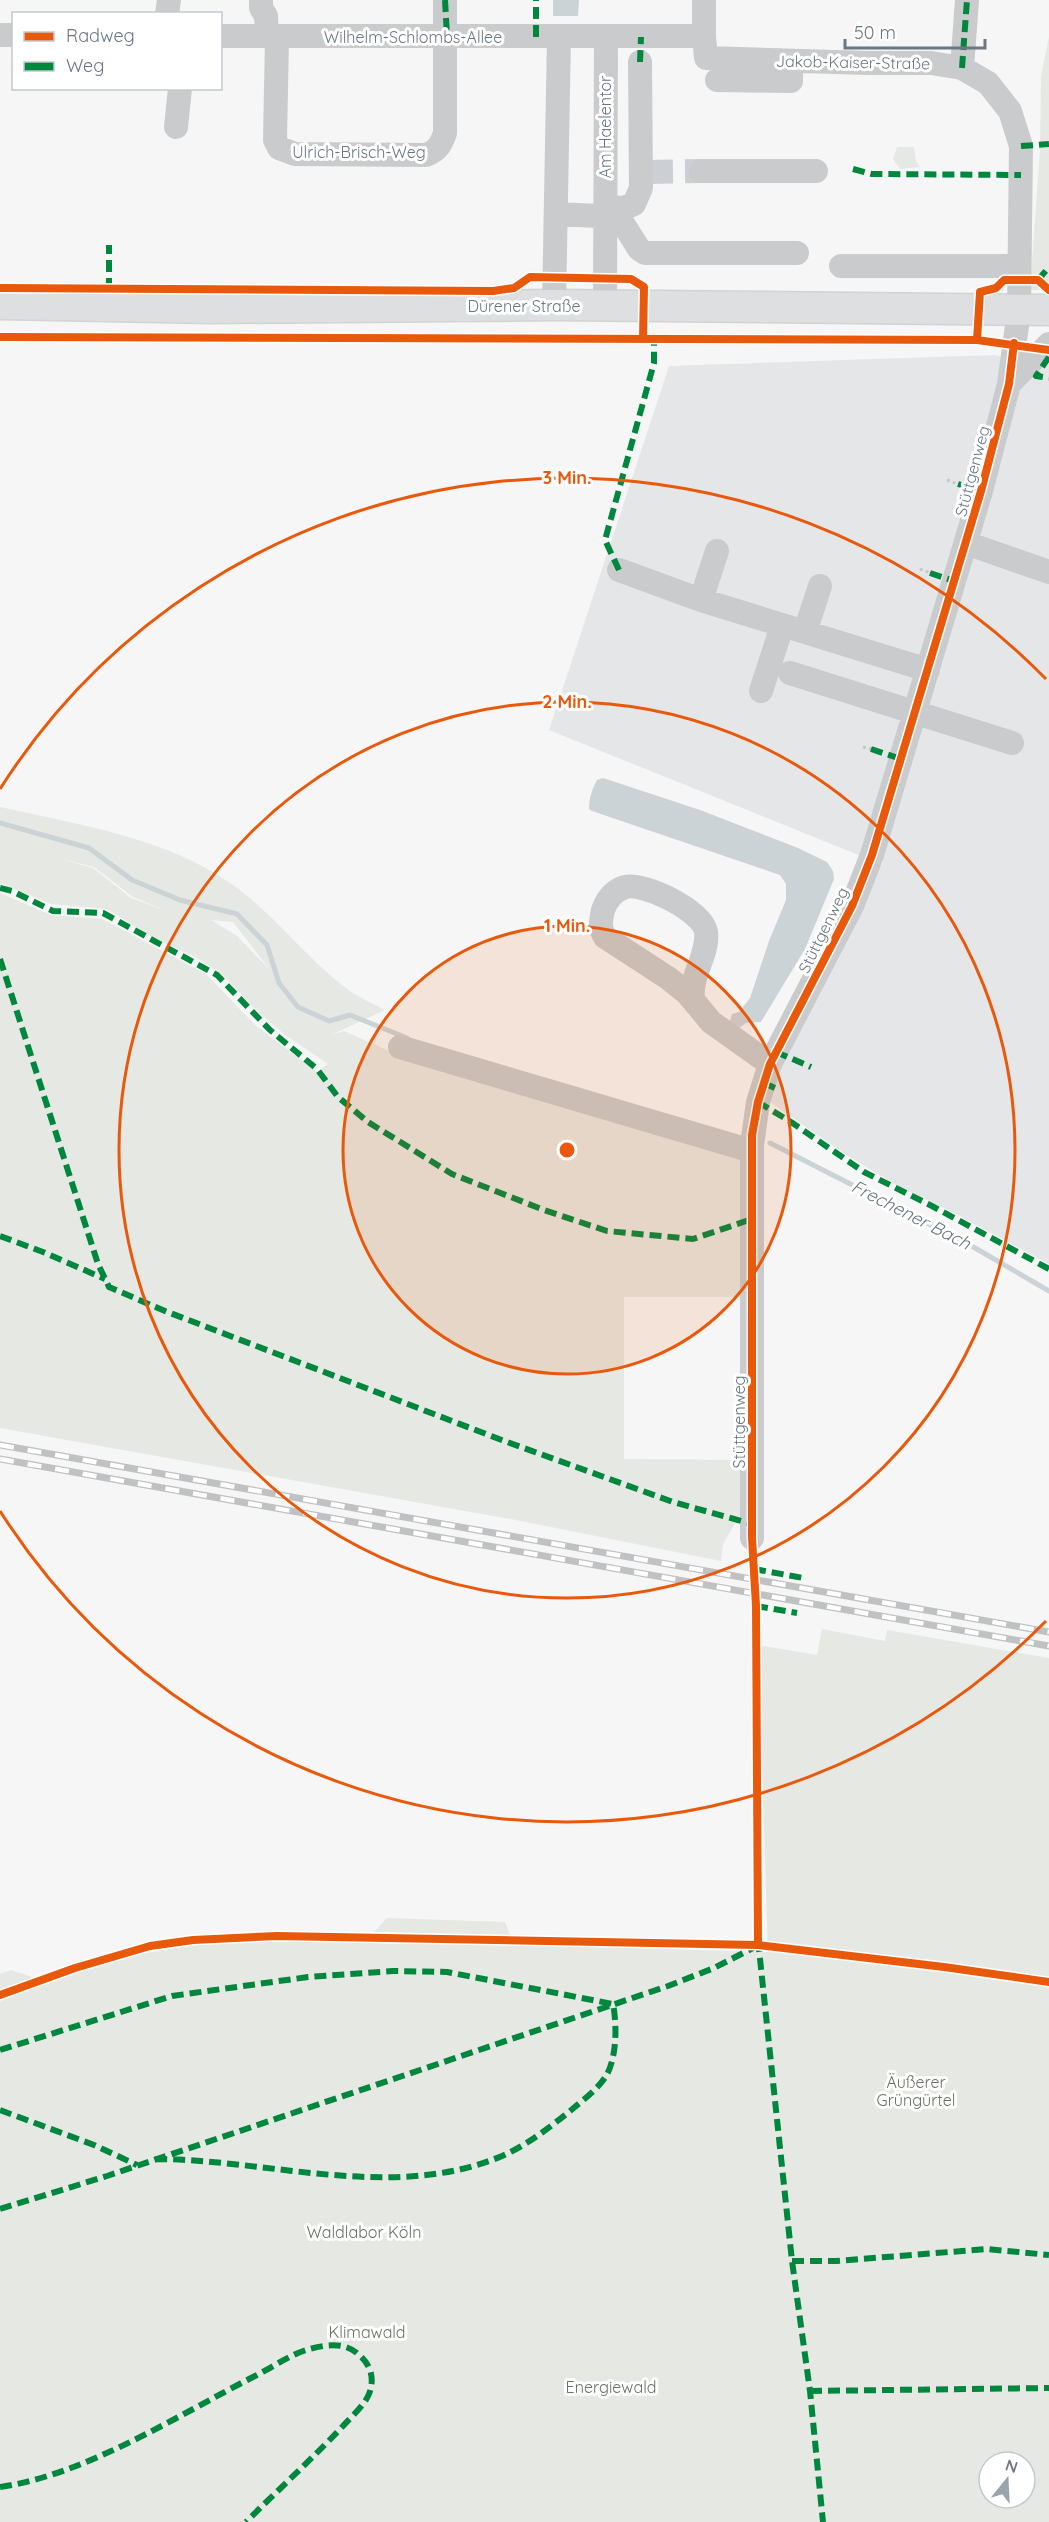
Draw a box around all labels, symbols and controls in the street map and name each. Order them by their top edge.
legend [12,12,222,90]
scale bar [845,12,984,50]
text: 50 m [854,21,896,44]
text: Radweg [66,24,135,47]
street label: Wilhelm-Schlombs-Allee [324,27,502,47]
street label: Jakob-Kaiser-Straße [776,51,930,73]
text: Weg [66,54,104,77]
street label: Am Haelentor [595,76,615,178]
street label: Ulrich-Brisch-Weg [292,142,426,162]
street label: Dürener Straße [467,296,581,316]
street label: Stüttgenweg [950,423,994,519]
text: 3 Min. [543,466,591,489]
text: 2 Min. [542,690,592,713]
street label: Stüttgenweg [794,884,852,976]
text: 1 Min. [544,914,590,937]
centre of rings [557,1140,577,1160]
water label: Frechener Bach [848,1175,976,1255]
street label: Stüttgenweg [729,1375,749,1469]
park label: Äußerer Grüngürtel [877,2072,955,2110]
park label: Waldlabor Köln [307,2222,421,2242]
park label: Klimawald [328,2322,406,2342]
park label: Energiewald [566,2377,656,2397]
north arrow [977,2450,1037,2510]
text: N [1003,2454,1020,2477]

